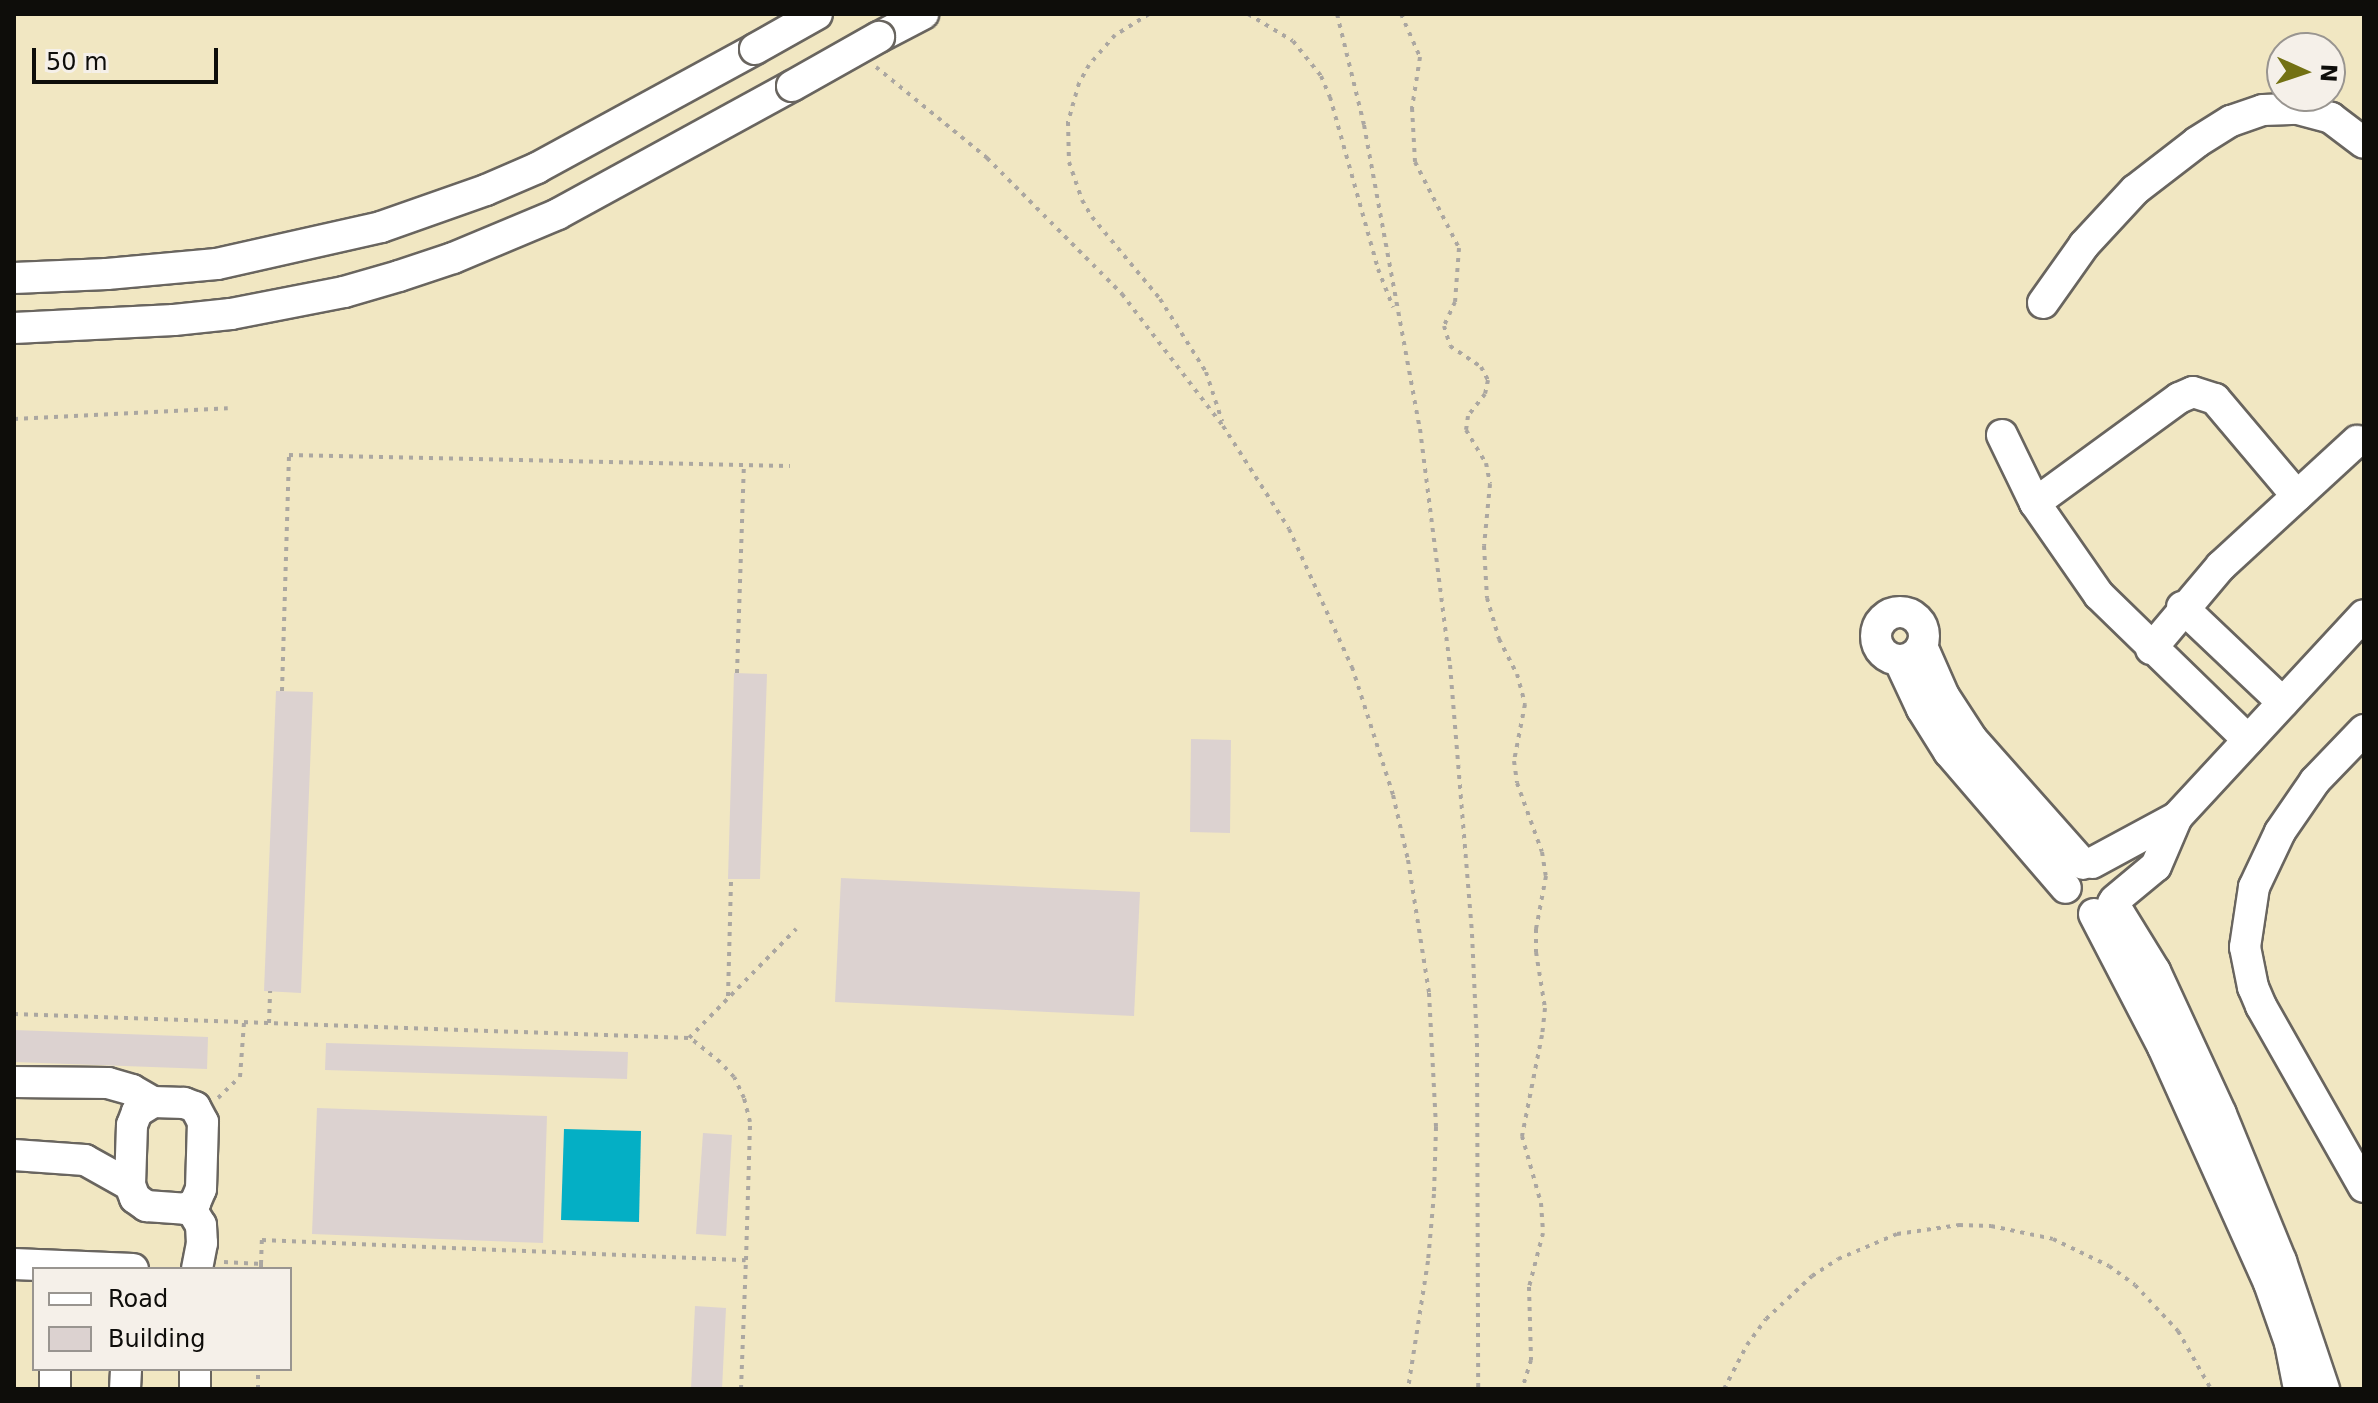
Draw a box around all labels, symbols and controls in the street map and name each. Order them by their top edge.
scale bar [36,32,222,82]
north arrow [2266,32,2346,112]
text: 50 m [46,48,108,76]
text: N [2316,63,2341,83]
legend [32,1267,292,1371]
text: Road [108,1285,168,1313]
text: Building [108,1325,205,1353]

